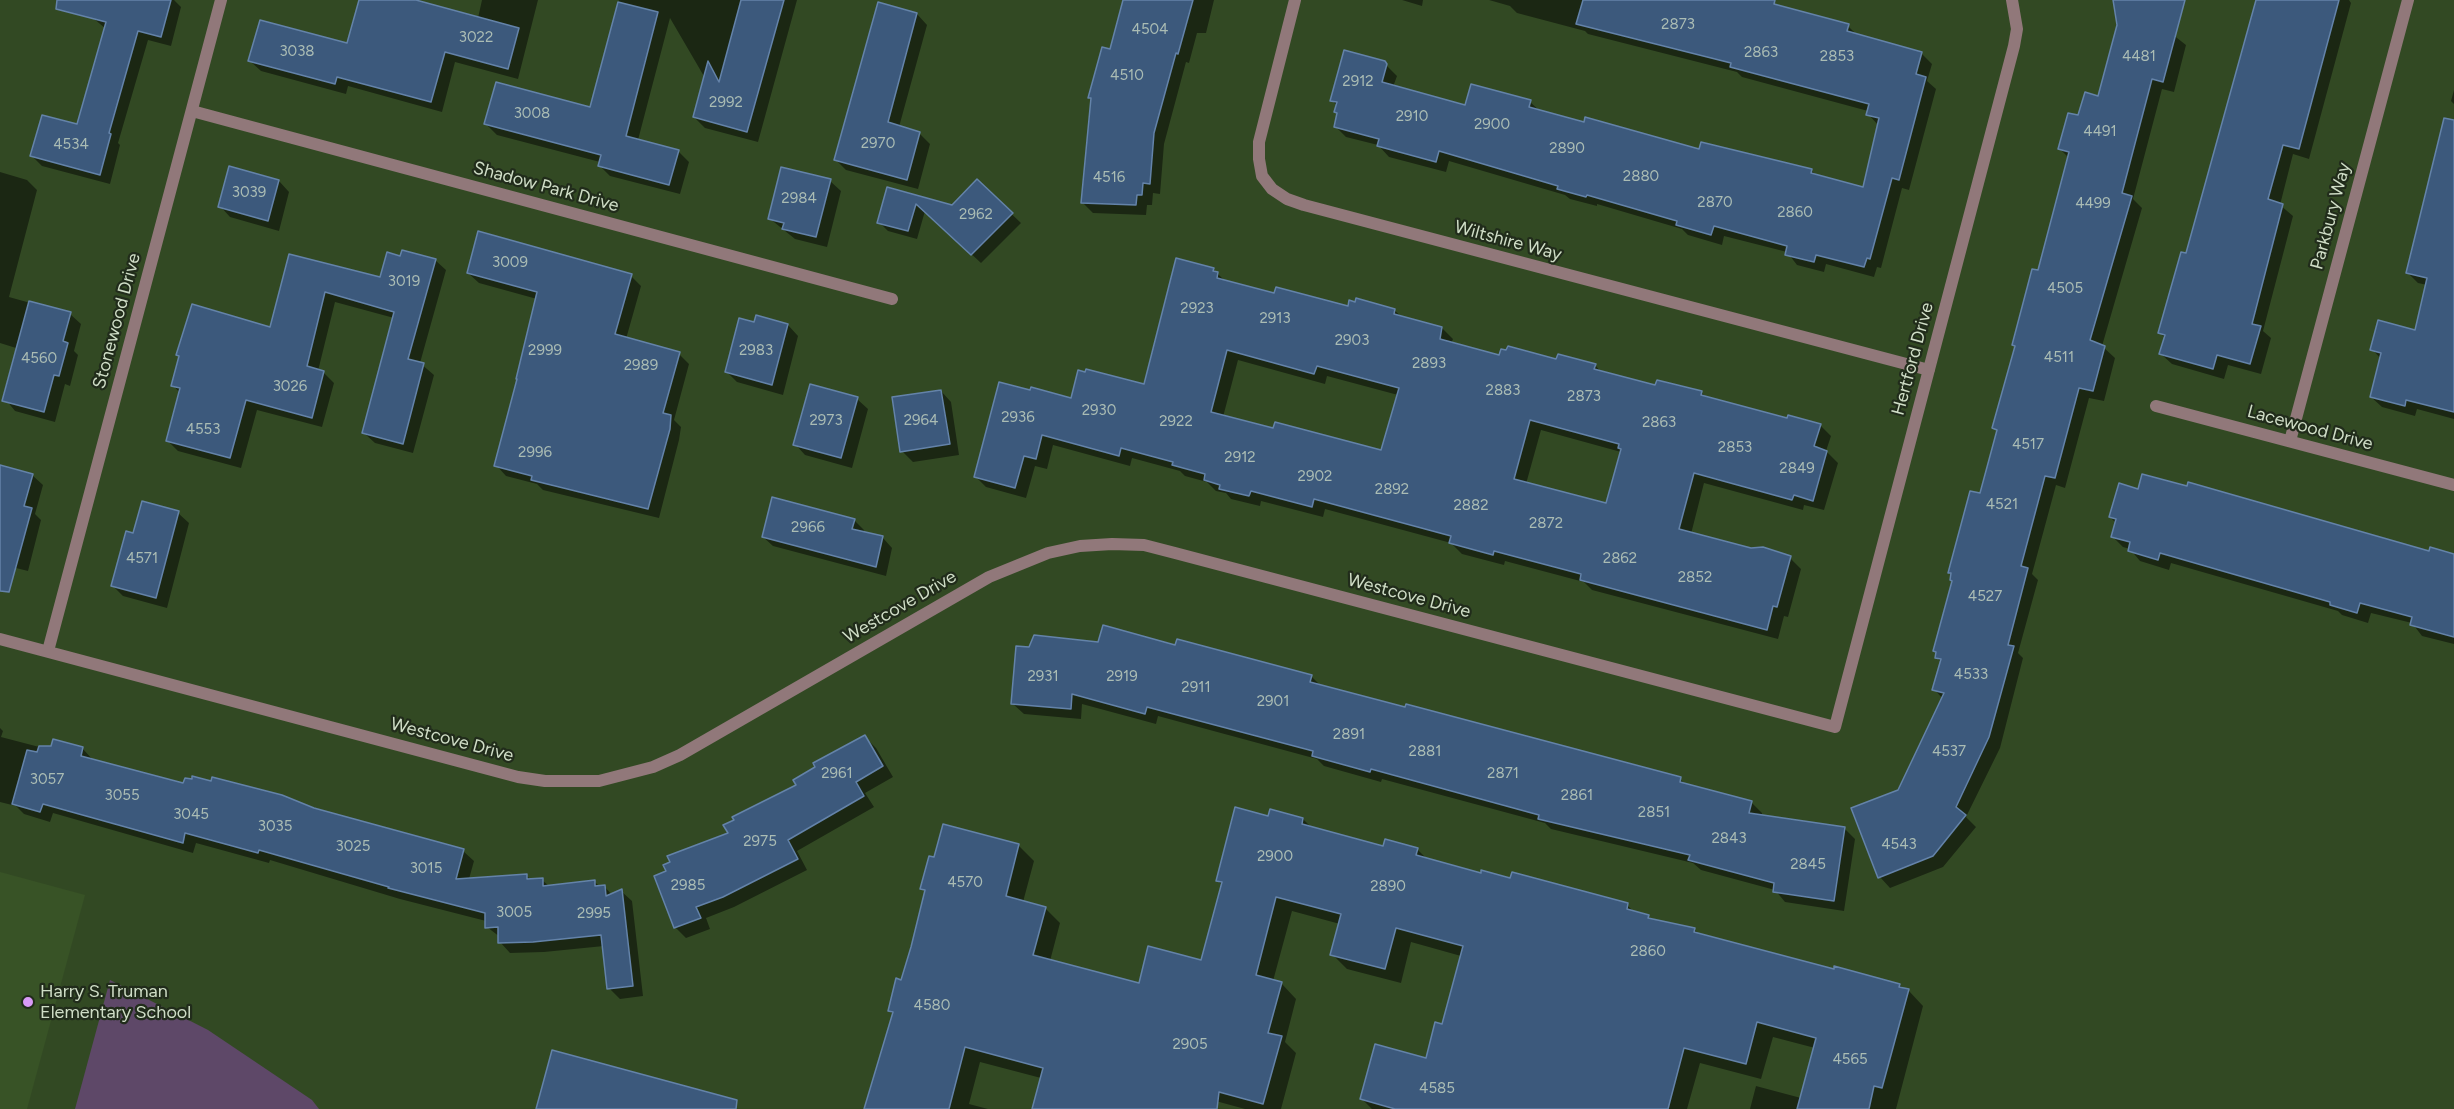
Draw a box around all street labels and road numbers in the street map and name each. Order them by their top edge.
street label: Shadow Park Drive [471,157,621,217]
street label: Parkbury Way [2306,160,2356,272]
street label: Wiltshire Way [1452,216,1564,266]
street label: Stonewood Drive [89,251,145,391]
street label: Hertford Drive [1888,300,1938,418]
street label: Lacewood Drive [2245,401,2375,455]
street label: Westcove Drive [840,566,960,648]
street label: Westcove Drive [1345,569,1473,623]
street label: Westcove Drive [388,713,516,767]

